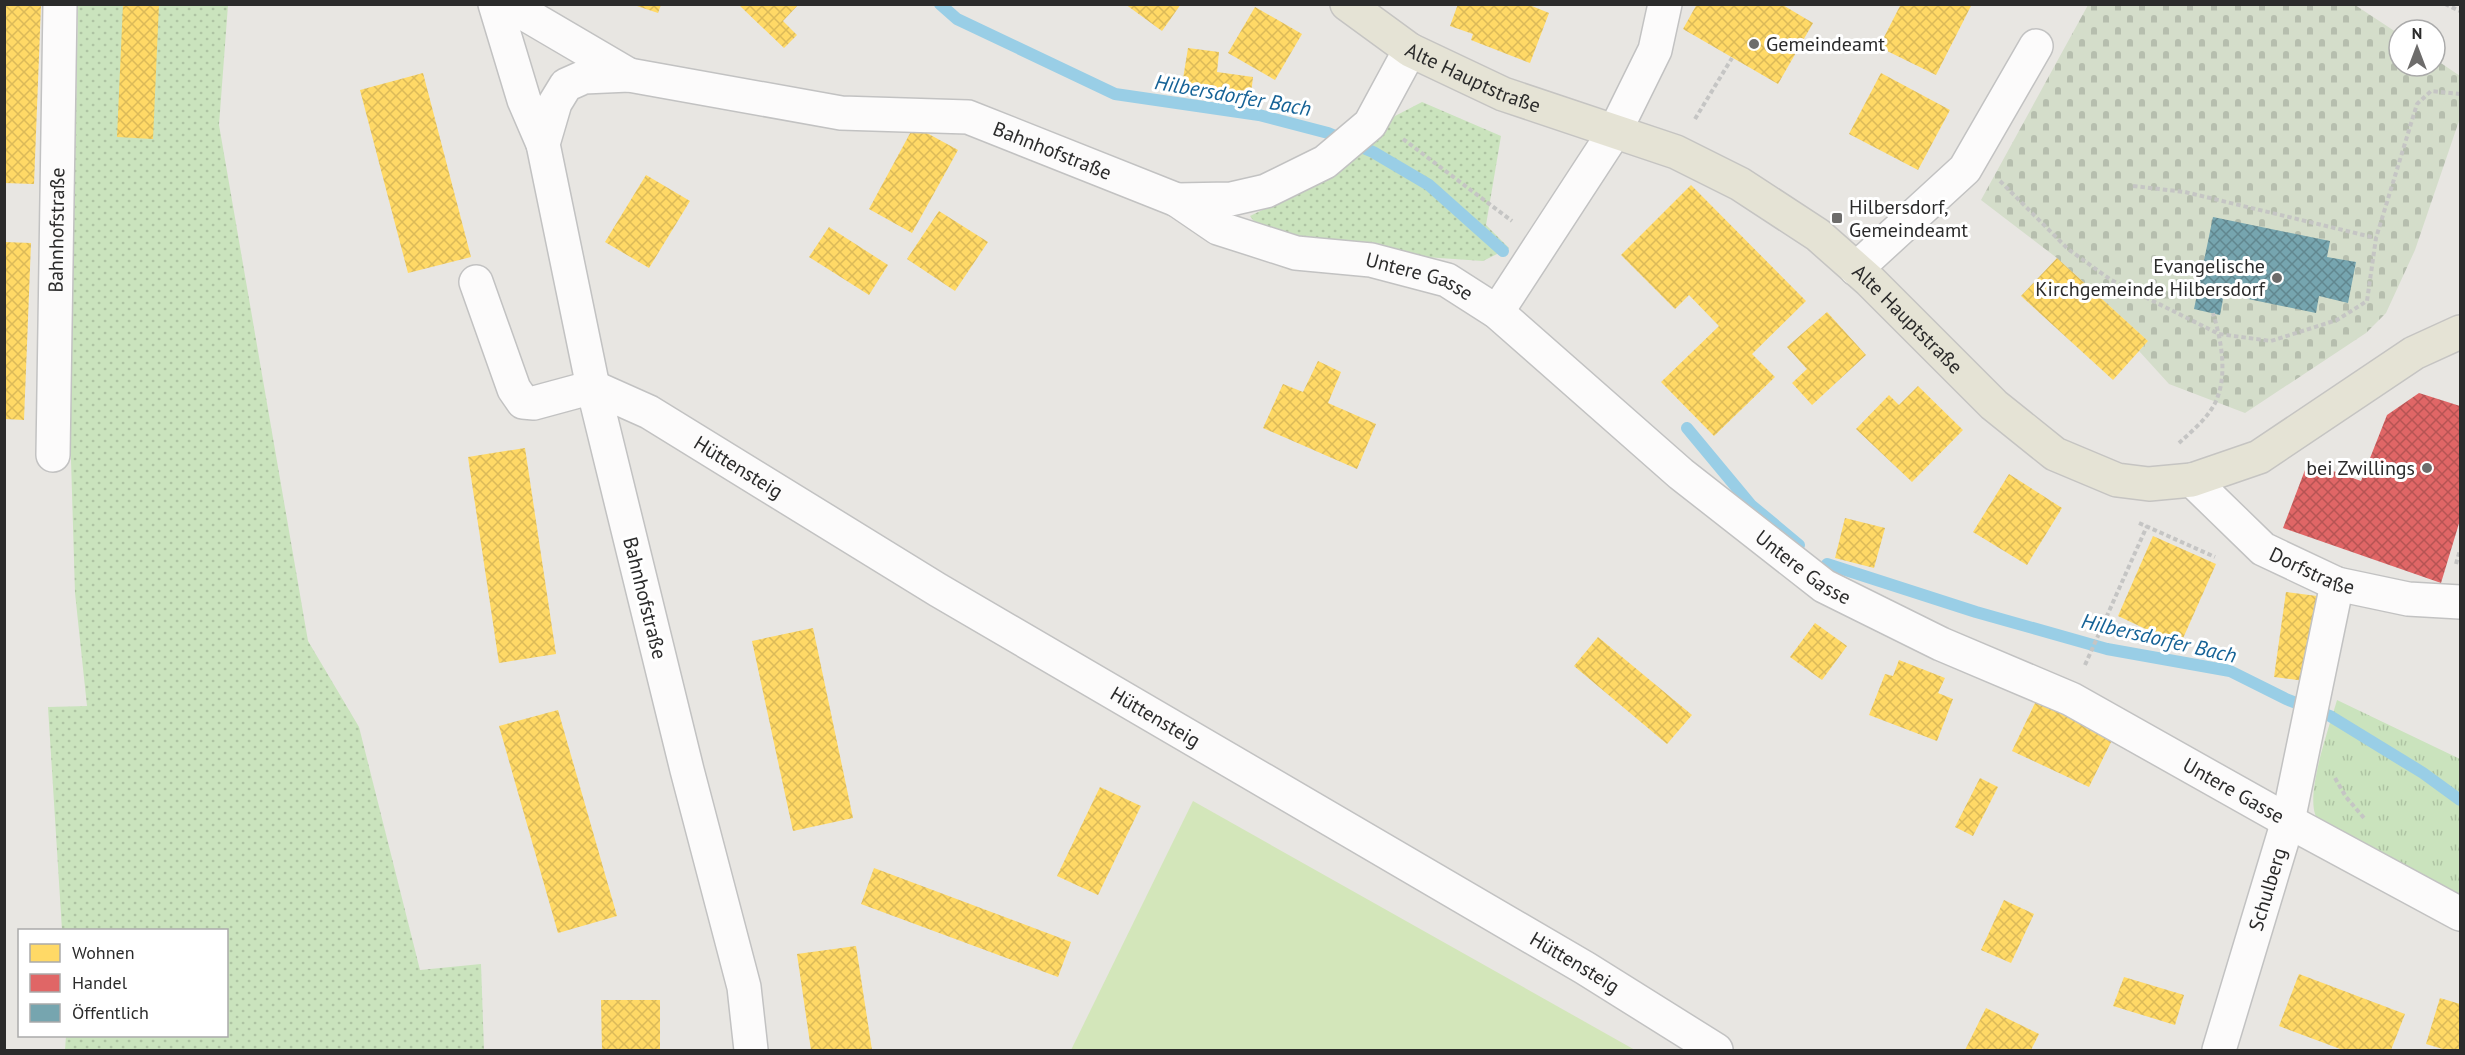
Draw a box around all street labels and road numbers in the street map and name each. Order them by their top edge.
street label: Alte Hauptstraße [1401,37,1544,119]
street label: Bahnhofstraße [989,115,1115,186]
street label: Bahnhofstraße [43,167,70,293]
street label: Untere Gasse [1363,246,1478,306]
street label: Alte Hauptstraße [1847,259,1968,379]
street label: Hüttensteig [689,430,788,504]
street label: Untere Gasse [1750,524,1855,610]
street label: Bahnhofstraße [617,534,673,662]
street label: Dorfstraße [2265,541,2357,600]
street label: Hüttensteig [1106,681,1205,753]
street label: Untere Gasse [2178,752,2289,829]
street label: Schulberg [2243,844,2292,934]
street label: Hüttensteig [1525,926,1624,999]

